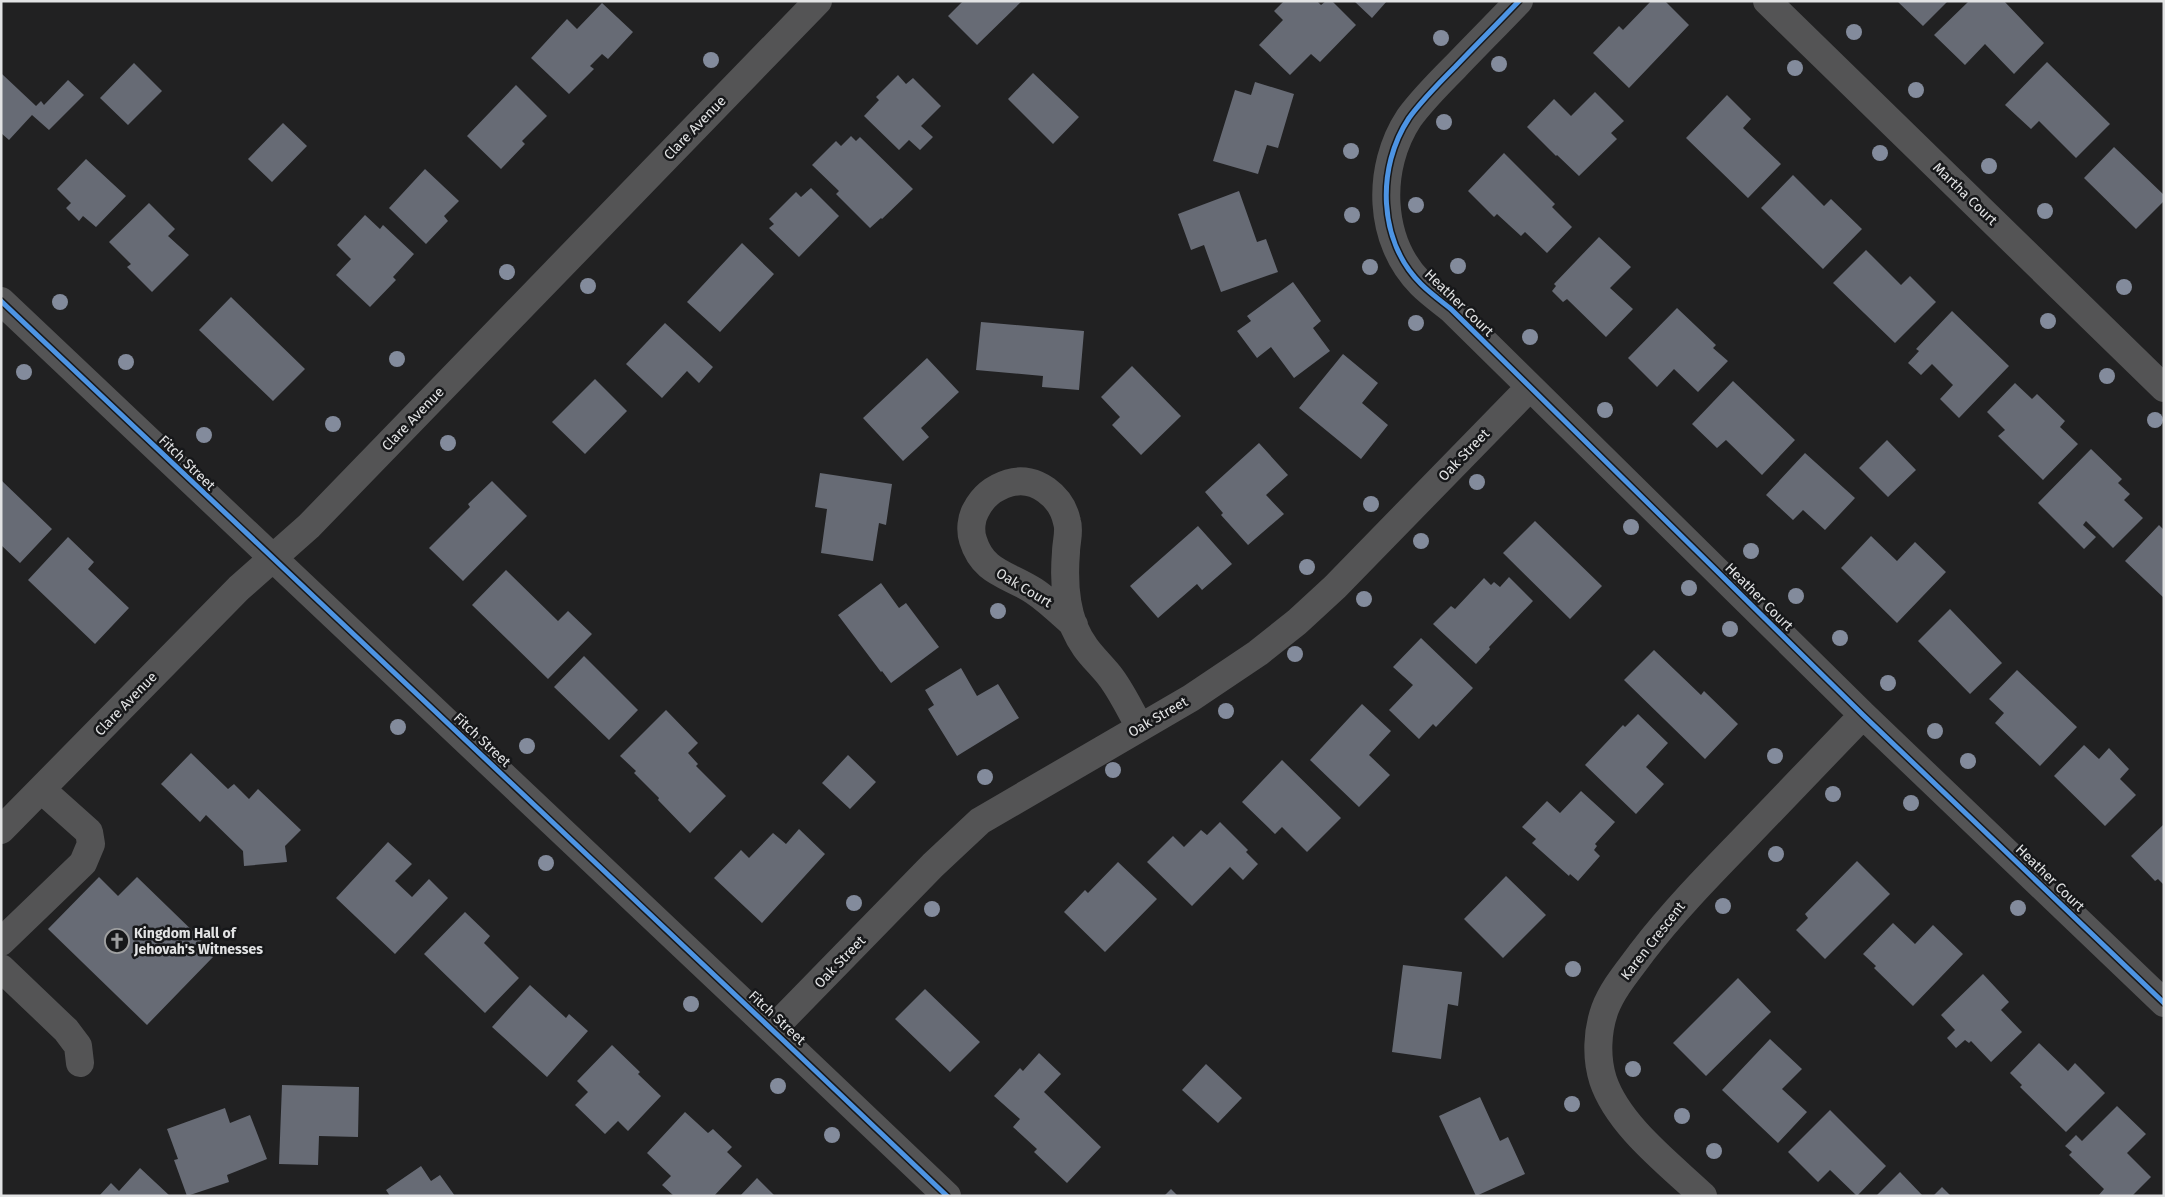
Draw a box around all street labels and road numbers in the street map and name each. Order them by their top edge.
street label: Clare Avenue [660,93,730,163]
street label: Martha Court [1929,159,2001,230]
street label: Heather Court [1421,266,1498,341]
street label: Clare Avenue [378,384,448,454]
street label: Oak Street [1435,425,1494,485]
street label: Fitch Street [155,432,219,495]
street label: Heather Court [1722,560,1797,635]
street label: Oak Court [993,565,1056,612]
street label: Clare Avenue [91,669,161,739]
street label: Oak Street [1125,693,1192,741]
street label: Fitch Street [450,709,515,771]
street label: Heather Court [2012,841,2089,916]
street label: Karen Crescent [1617,898,1689,983]
street label: Oak Street [811,932,870,992]
street label: Fitch Street [745,987,810,1049]

